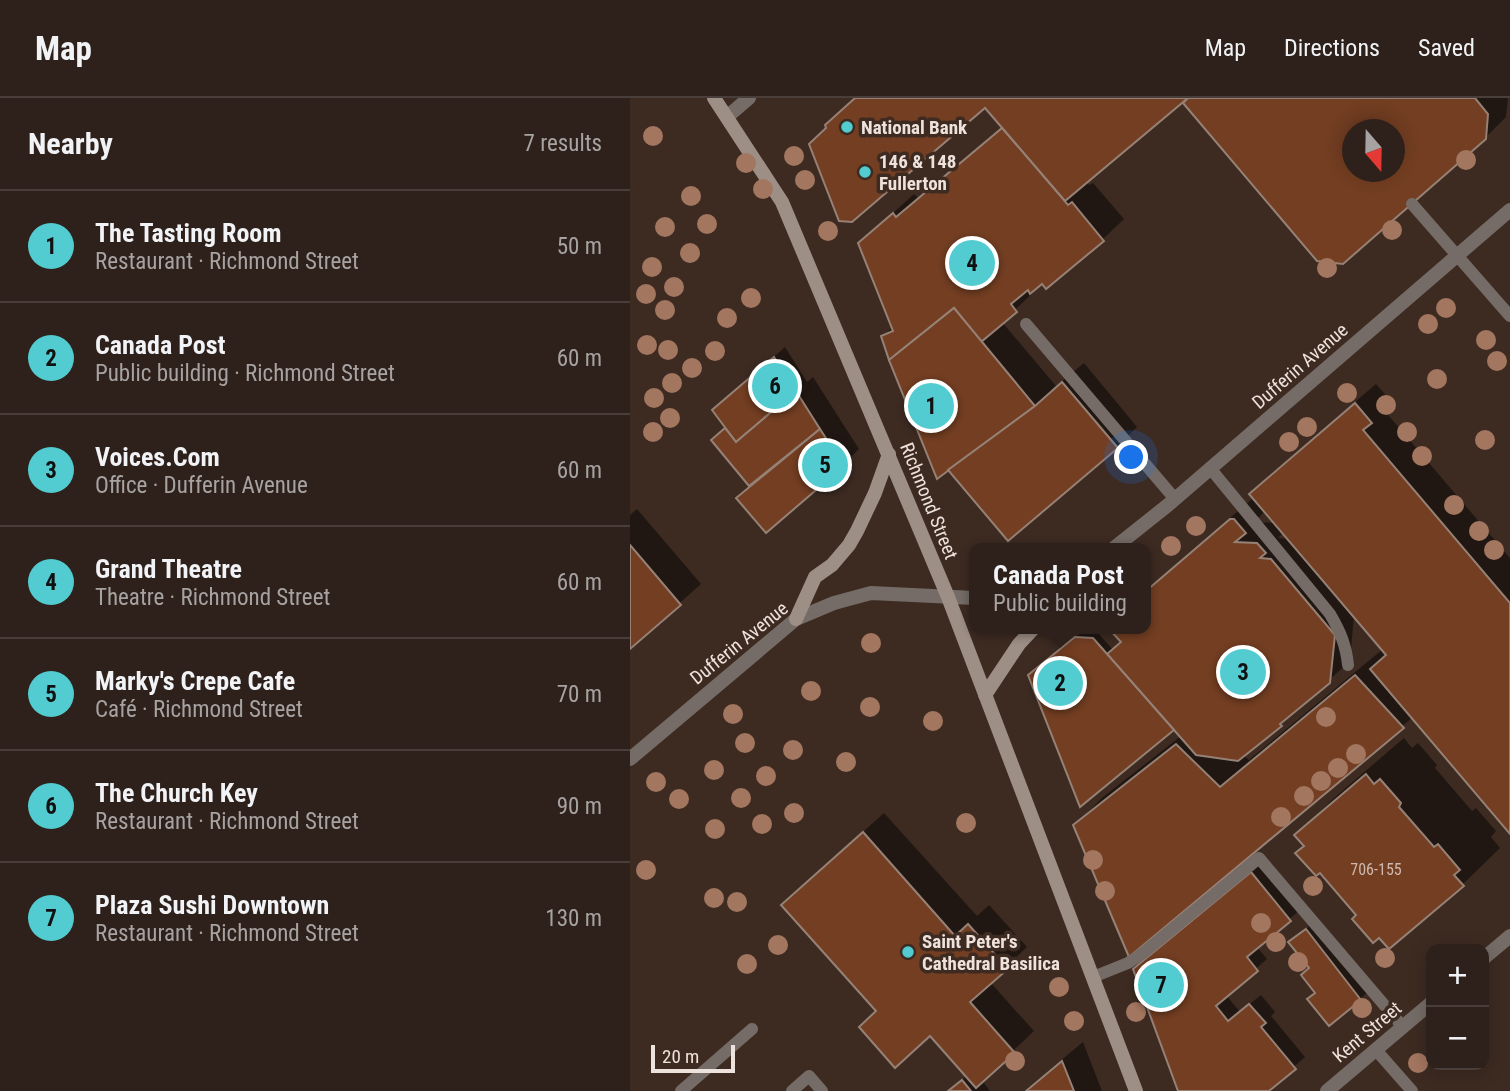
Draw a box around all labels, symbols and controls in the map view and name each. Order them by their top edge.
text: Map [35,29,92,68]
text: Map [1205,34,1246,62]
text: Directions [1284,34,1380,62]
text: Saved [1418,34,1475,62]
place label: National Bank [861,116,968,139]
marker: National Bank [839,119,855,135]
north arrow [1342,119,1405,182]
text: Nearby [28,126,113,161]
text: 7 results [524,130,602,157]
place label: 146 & 148 Fullerton [879,150,956,195]
marker: 146 & 148 Fullerton [857,164,873,180]
text: The Tasting Room [95,218,282,248]
text: 1 [45,233,57,260]
text: 50 m [557,233,602,260]
pin: 4 [949,237,995,289]
text: Restaurant · Richmond Street [95,248,359,275]
street label: Dufferin Avenue [1247,318,1353,414]
text: Canada Post [95,330,226,360]
text: 2 [45,345,57,372]
text: 60 m [557,345,602,372]
text: Public building · Richmond Street [95,360,395,387]
pin: 6 [752,360,798,412]
pin: 1 [908,380,954,432]
pin: 5 [802,439,848,491]
street label: Richmond Street [895,439,963,563]
your location [1114,440,1148,474]
text: Voices.Com [95,442,220,472]
text: 3 [45,457,57,484]
text: 60 m [557,457,602,484]
text: Office · Dufferin Avenue [95,472,308,499]
popup [969,543,1151,634]
text: Grand Theatre [95,554,242,584]
text: Canada Post [993,560,1124,590]
text: 4 [45,569,57,596]
text: 60 m [557,569,602,596]
text: Theatre · Richmond Street [95,584,330,611]
text: Public building [993,590,1127,617]
street label: Dufferin Avenue [685,597,793,689]
pin: 3 [1220,646,1266,698]
pin: 2 [1037,657,1083,709]
text: Marky's Crepe Cafe [95,666,295,696]
text: 5 [45,681,57,708]
text: 70 m [557,681,602,708]
text: Café · Richmond Street [95,696,303,723]
text: The Church Key [95,778,258,808]
text: 6 [45,793,57,820]
text: 90 m [557,793,602,820]
text: Restaurant · Richmond Street [95,808,359,835]
house number: 706-155 [1350,860,1402,879]
text: Plaza Sushi Downtown [95,890,329,920]
text: 7 [45,905,57,932]
text: 130 m [545,905,602,932]
text: Restaurant · Richmond Street [95,920,359,947]
place label: Saint Peter's Cathedral Basilica [922,930,1060,975]
marker: Saint Peter's Cathedral Basilica [900,944,916,960]
map controls [1426,944,1489,1070]
button: + [1426,944,1489,1007]
pin: 7 [1138,959,1184,1011]
street label: Kent Street [1328,997,1406,1067]
button: − [1426,1007,1489,1070]
scale bar [651,1042,735,1074]
text: 20 m [662,1045,699,1068]

